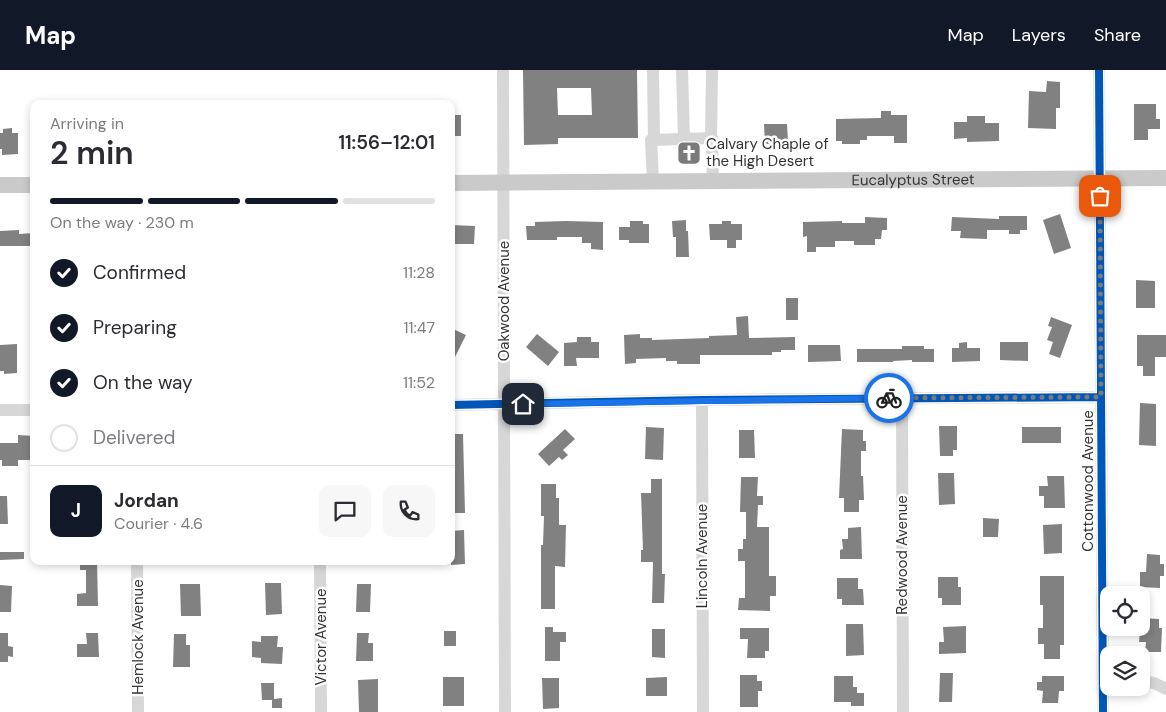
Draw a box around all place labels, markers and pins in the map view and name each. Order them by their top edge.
place label: Calvary Chaple of the High Desert [706,134,829,171]
church icon: Calvary Chaple of the High Desert [676,140,702,166]
pin [1079,175,1121,217]
pin [502,383,544,425]

